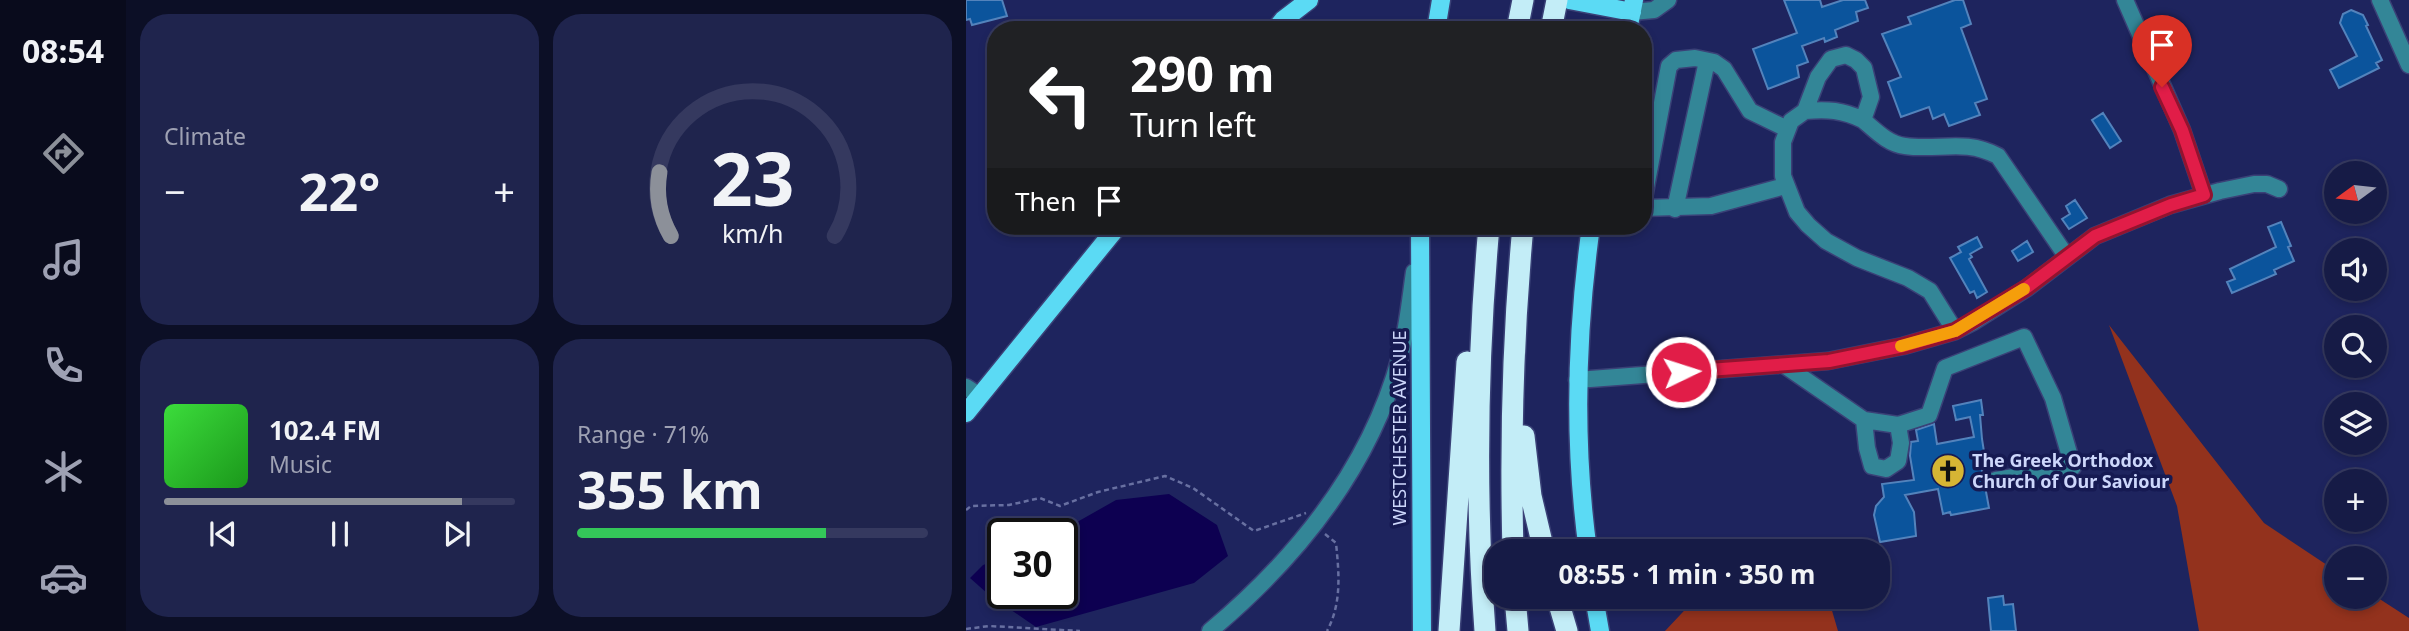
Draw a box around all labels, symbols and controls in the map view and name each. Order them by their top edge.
pin [2132,15,2192,87]
icon: arrive [2143,26,2181,64]
text: 08:54 [22,29,104,72]
text: 290 m [1130,40,1275,106]
icon: left [1015,49,1106,140]
text: Turn left [1130,103,1256,146]
text: Climate [164,120,246,152]
text: 23 [711,128,794,227]
icon: directions [39,129,88,178]
text: 22° [299,155,380,226]
north arrow [2324,161,2387,224]
map controls [2324,161,2387,609]
text: − [164,165,186,217]
text: + [493,165,515,217]
icon: arrive [1090,182,1128,220]
text: Then [1015,183,1076,219]
text: km/h [722,215,783,249]
icon: music [39,235,88,284]
button: sound [2324,238,2387,301]
button: search [2324,315,2387,378]
street label: WESTCHESTER AVENUE [1387,330,1411,526]
position arrow [1644,335,1718,409]
icon: phone [39,341,88,390]
button: layers [2324,392,2387,455]
text: 102.4 FM [269,412,381,448]
text: Range · 71% [577,418,709,450]
icon: climate [39,447,88,496]
text: Music [269,448,332,480]
place label: The Greek Orthodox Church of Our Saviour [1972,448,2169,493]
church icon: The Greek Orthodox Church of Our Saviour [1929,452,1967,490]
text: 355 km [577,453,763,524]
button: + [2324,469,2387,532]
icon: previous [204,515,242,553]
icon: pause [321,515,359,553]
icon: next [438,515,476,553]
speed limit sign: 30 [987,518,1078,609]
button: − [2324,546,2387,609]
icon: car [39,553,88,602]
text: 08:55 · 1 min · 350 m [1559,556,1815,592]

